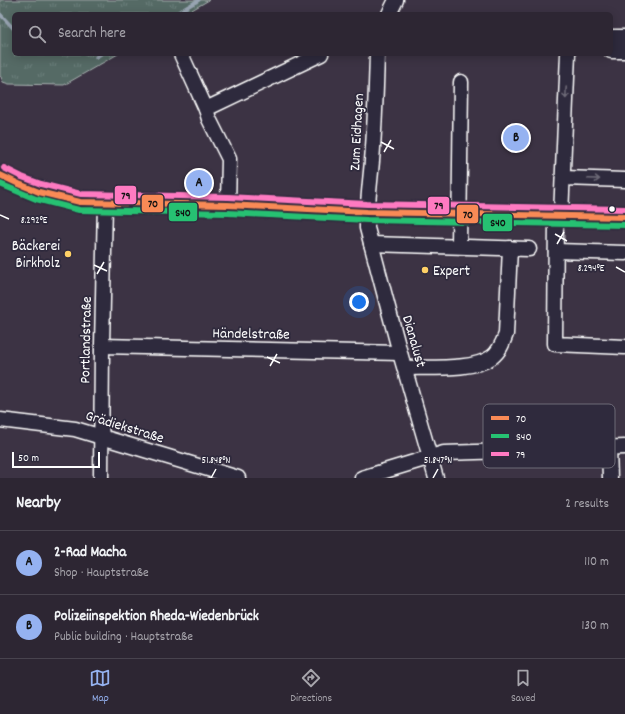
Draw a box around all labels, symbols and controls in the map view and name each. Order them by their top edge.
search box [12,12,613,56]
icon: search [26,23,48,45]
text: Search here [58,23,126,45]
one-way arrow [562,86,570,99]
street label: Zum Eidhagen [345,93,371,171]
pin: B [503,123,529,153]
pin: A [186,168,212,198]
one-way arrow [587,175,600,183]
line badge: 79 [114,185,137,205]
text: 79 [121,189,131,205]
line badge: 70 [141,194,164,213]
line badge: 79 [427,196,450,215]
text: 70 [148,197,158,213]
text: 79 [434,199,444,215]
line badge: S40 [168,202,198,222]
line badge: 70 [456,204,479,224]
unlabelled marker [607,204,617,214]
text: S40 [175,206,191,222]
text: 70 [463,208,473,224]
line badge: S40 [482,213,513,232]
text: 8.292°E [21,214,48,228]
text: S40 [490,216,506,232]
place label: Bäckerei Birkholz [12,236,60,275]
marker: Bäckerei Birkholz [63,249,73,259]
place label: Expert [433,261,470,283]
text: 8.294°E [578,262,605,276]
marker: Expert [420,265,430,275]
your location [349,292,369,312]
street label: Portlandstraße [75,296,99,384]
street label: Dianalust [395,313,431,371]
street label: Händelstraße [212,323,290,347]
legend [483,404,615,468]
street label: Grädiekstraße [82,406,167,450]
text: 70 [516,412,526,428]
text: S40 [516,430,531,446]
text: 79 [516,448,525,464]
scale bar [12,450,100,469]
text: 50 m [18,451,39,467]
text: 51.848°N [202,454,230,468]
text: 51.847°N [424,454,452,468]
text: Nearby [16,492,60,516]
text: 2 results [565,495,609,514]
text: 2-Rad Macha [54,542,126,564]
text: A [25,553,33,572]
text: 110 m [584,553,609,572]
text: Shop · Hauptstraße [54,564,149,583]
text: Polizeiinspektion Rheda-Wiedenbrück [54,606,259,628]
text: B [26,617,32,636]
text: 130 m [581,617,609,636]
text: Public building · Hauptstraße [54,628,193,647]
tab: Map [89,667,111,707]
tab: Directions [290,667,332,707]
tab: Saved [511,667,536,707]

